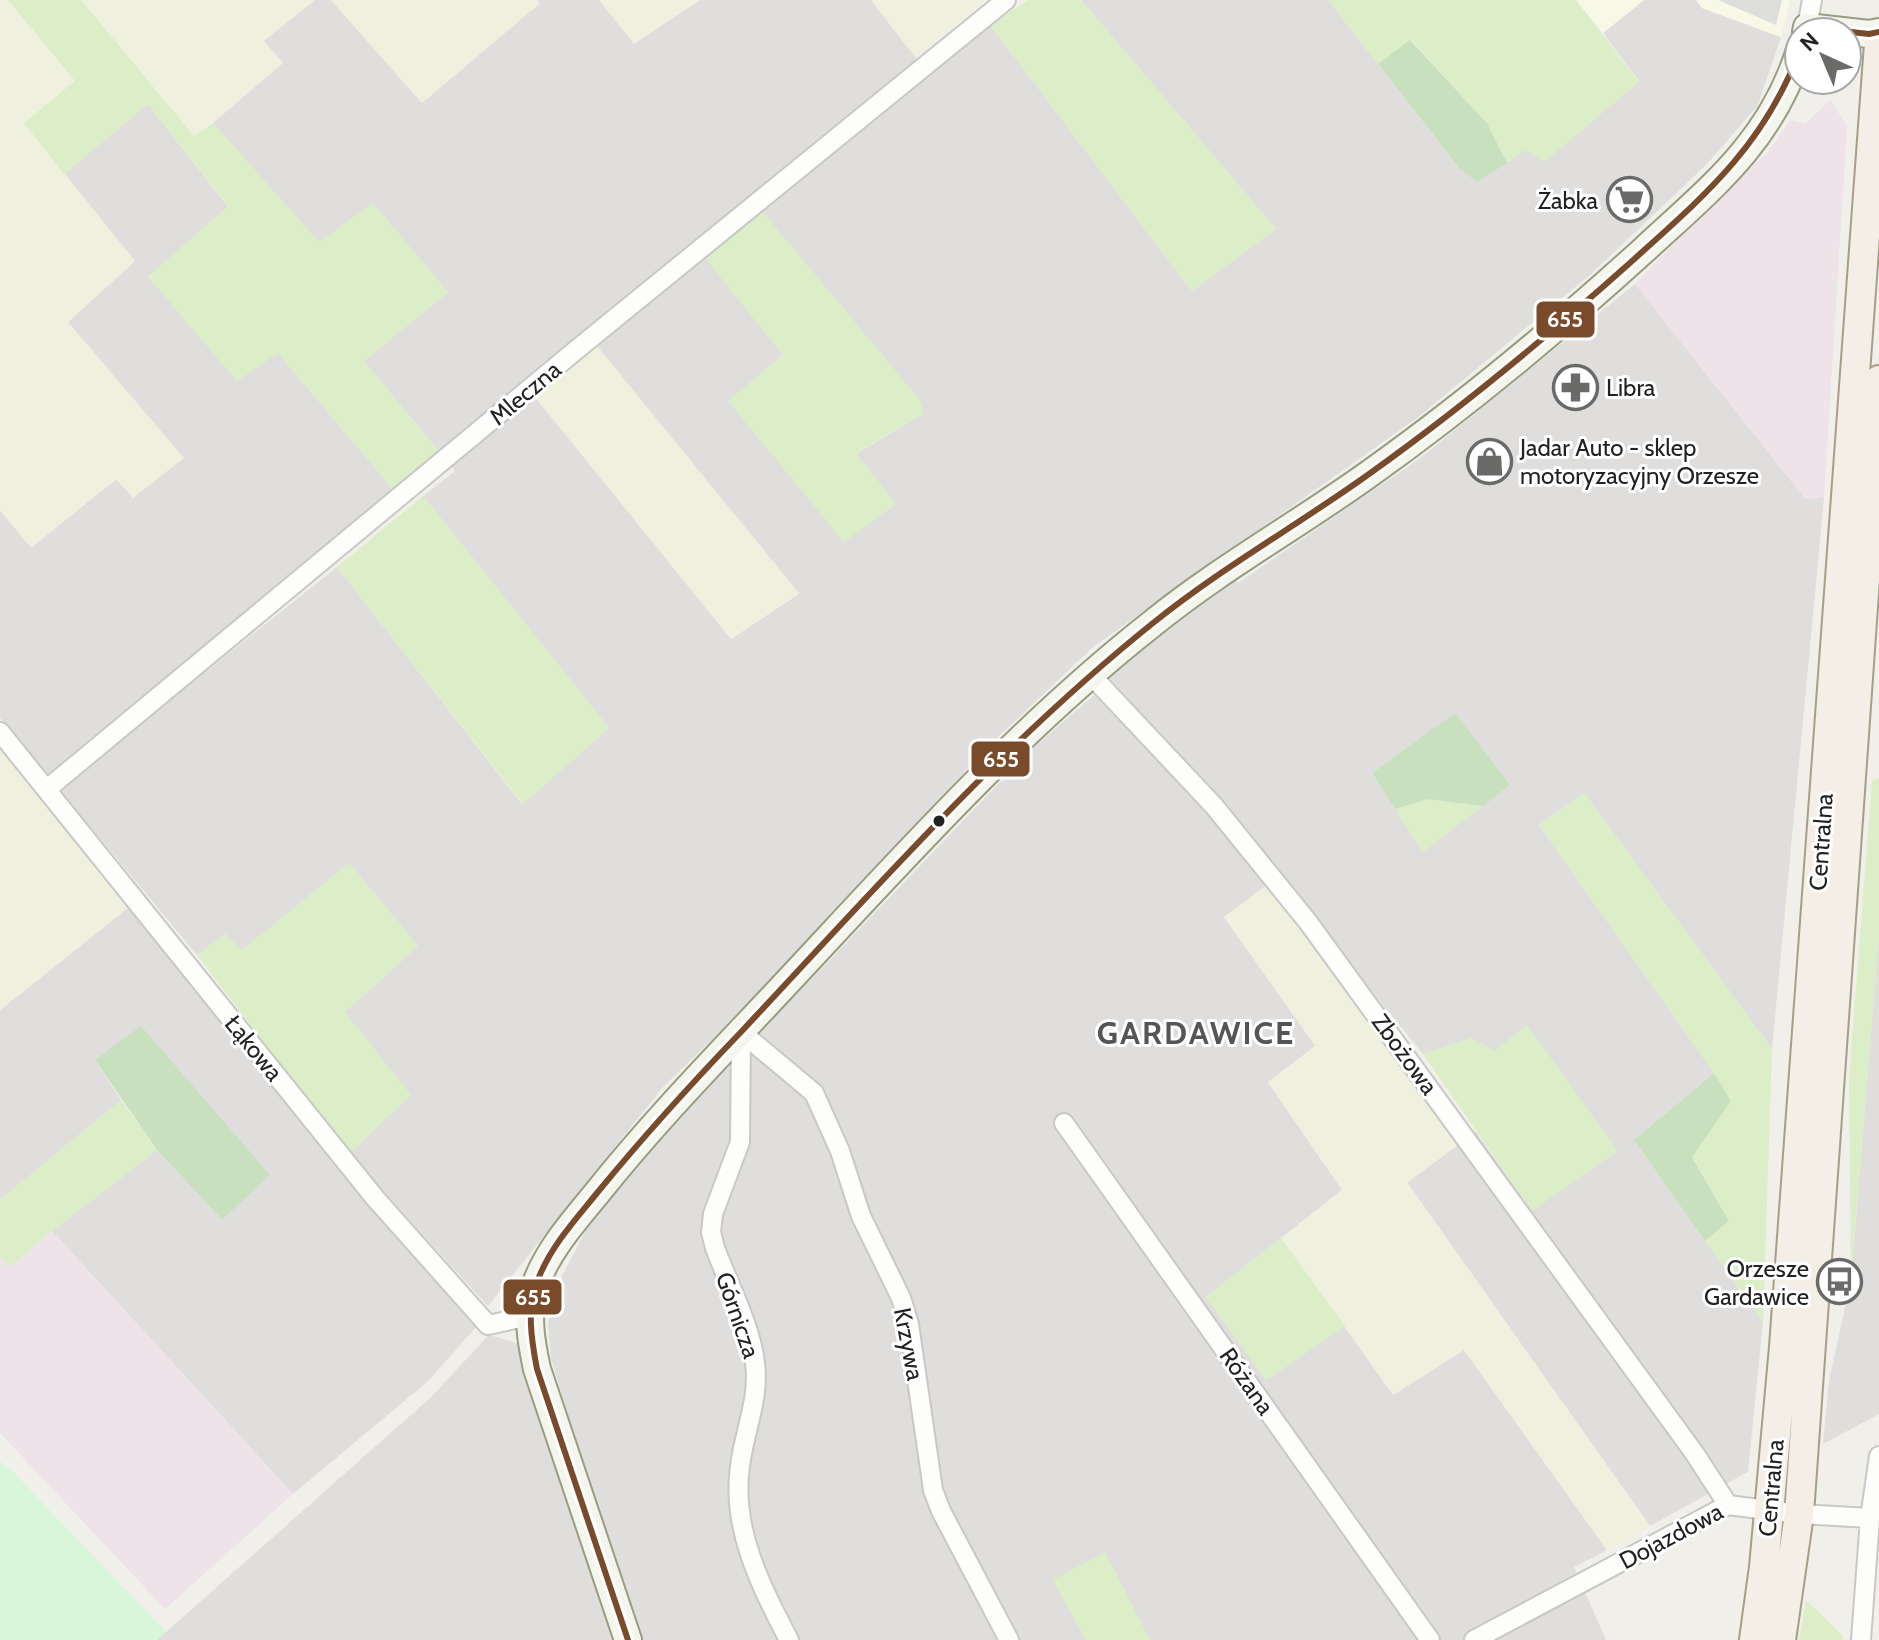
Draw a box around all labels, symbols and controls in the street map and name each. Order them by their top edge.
north arrow [1783,16,1863,96]
text: N [1794,27,1824,57]
supermarket icon: Żabka [1605,176,1653,224]
place label: Żabka [1538,186,1598,215]
line badge: 655 [1535,300,1596,339]
text: 655 [1547,306,1583,333]
street label: Mleczna [483,355,567,431]
pharmacy icon: Libra [1551,363,1599,411]
place label: Libra [1606,373,1656,402]
place label: Jadar Auto - sklep motoryzacyjny Orzesze [1519,433,1759,490]
shop icon: Jadar Auto - sklep motoryzacyjny Orzesze [1465,437,1513,485]
line badge: 655 [970,740,1031,778]
text: 655 [983,746,1019,773]
street label: Centralna [1803,792,1839,892]
unlabelled marker [931,813,947,829]
street label: Zbożowa [1366,1008,1444,1100]
street label: Łąkowa [219,1009,289,1087]
district label: GARDAWICE [1097,1013,1295,1052]
place label: Orzesze Gardawice [1704,1254,1809,1311]
bus stop icon: Orzesze Gardawice [1816,1258,1864,1306]
street label: Górnicza [710,1268,766,1362]
line badge: 655 [502,1278,563,1316]
text: 655 [515,1284,551,1311]
street label: Krzywa [888,1305,930,1383]
street label: Różana [1214,1342,1281,1420]
street label: Centralna [1752,1438,1790,1538]
street label: Dojazdowa [1614,1496,1728,1575]

